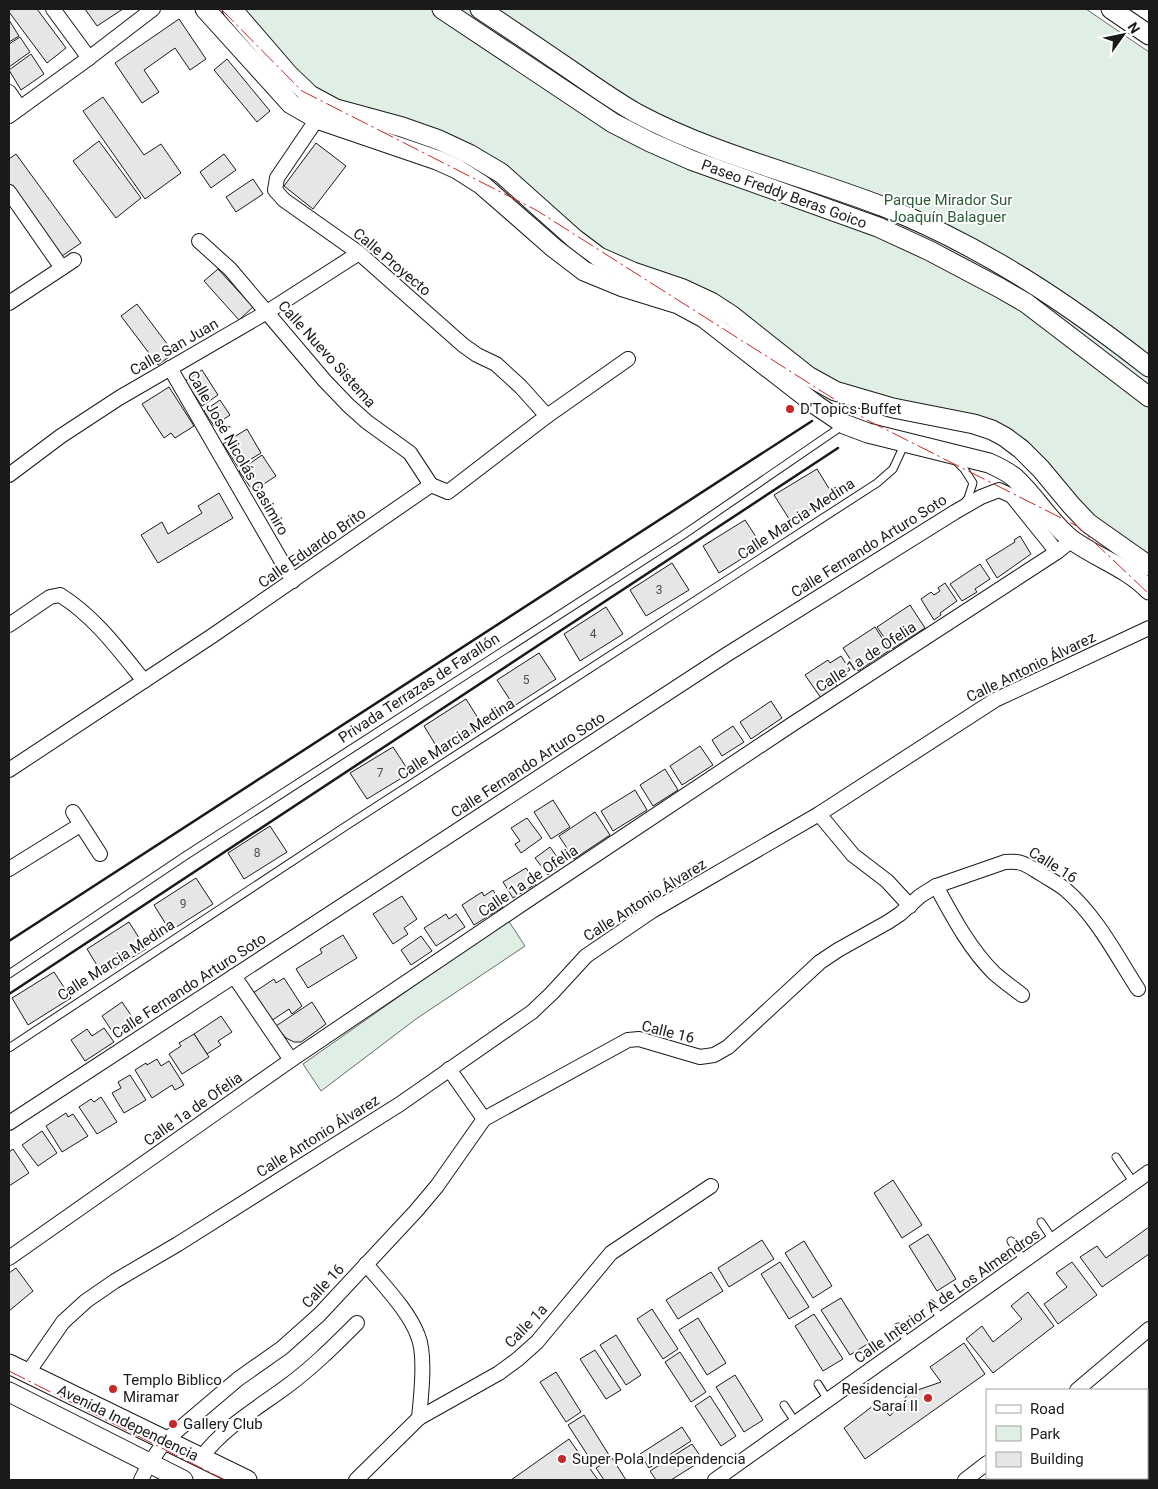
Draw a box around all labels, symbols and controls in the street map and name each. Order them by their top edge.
north arrow [1098,10,1148,60]
text: N [1124,19,1143,36]
street label: Paseo Freddy Beras Goico [699,156,869,232]
park label: Parque Mirador Sur Joaquín Balaguer [884,191,1012,226]
street label: Calle Proyecto [349,224,435,300]
street label: Calle Nuevo Sistema [274,297,380,411]
street label: Calle San Juan [127,314,221,380]
street label: Calle José Nicolás Casimiro [184,368,292,538]
place label: D'Topics Buffet [800,400,901,418]
marker: D'Topics Buffet [784,403,796,415]
street label: Calle Marcia Medina [734,474,858,564]
street label: Calle Fernando Arturo Soto [788,491,950,601]
street label: Calle Eduardo Brito [255,504,369,592]
house number: 3 [656,583,662,597]
street label: Calle 1a de Ofelia [812,618,920,696]
house number: 4 [590,627,597,641]
street label: Calle Antonio Álvarez [963,628,1099,706]
street label: Privada Terrazas de Farallón [335,629,503,747]
house number: 5 [523,673,530,687]
street label: Calle Marcia Medina [394,694,518,784]
street label: Calle Fernando Arturo Soto [448,708,608,822]
house number: 7 [377,766,384,780]
street label: Calle 1a de Ofelia [475,841,581,921]
street label: Calle 16 [1025,843,1081,887]
house number: 8 [254,846,261,860]
street label: Calle Antonio Álvarez [580,855,710,945]
house number: 9 [180,897,186,911]
street label: Calle Marcia Medina [54,915,178,1005]
street label: Calle Fernando Arturo Soto [109,929,269,1043]
street label: Calle 16 [640,1017,696,1047]
street label: Calle 1a de Ofelia [140,1068,246,1150]
street label: Calle Antonio Álvarez [253,1091,383,1181]
street label: Calle Interior A de Los Almendros [851,1225,1043,1367]
street label: Calle 16 [298,1260,348,1312]
street label: Calle 1a [501,1301,551,1351]
place label: Templo Biblico Miramar [123,1371,222,1406]
place label: Residencial Saraí II [841,1380,918,1415]
street label: Avenida Independencia [55,1381,201,1465]
marker: Templo Biblico Miramar [107,1383,119,1395]
legend [986,1389,1148,1479]
marker: Residencial Saraí II [922,1392,934,1404]
text: Road [1030,1400,1064,1418]
place label: Gallery Club [183,1415,263,1433]
marker: Gallery Club [167,1418,179,1430]
text: Park [1030,1425,1061,1443]
place label: Super Pola Independencia [572,1450,746,1468]
text: Building [1030,1450,1084,1468]
marker: Super Pola Independencia [556,1453,568,1465]

